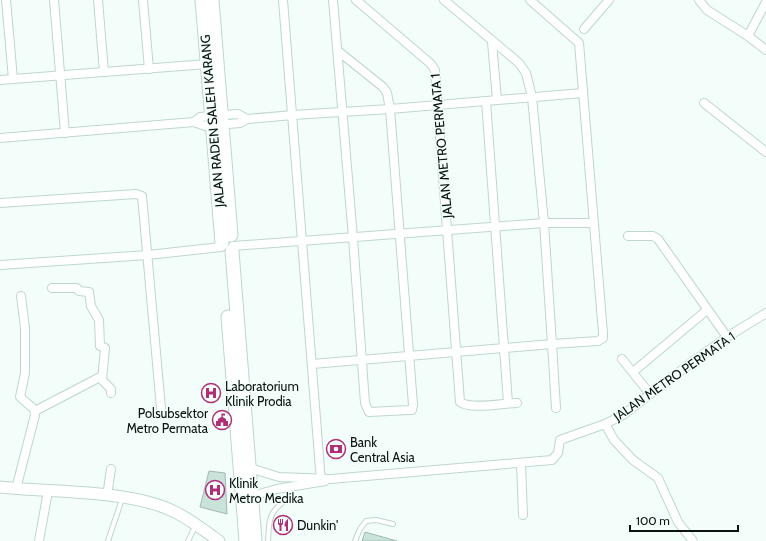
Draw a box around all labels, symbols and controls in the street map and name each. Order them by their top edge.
street label: JALAN RADEN SALEH KARANG [196,34,228,209]
street label: JALAN METRO PERMATA 1 [427,73,455,220]
street label: JALAN METRO PERMATA 1 [609,328,738,425]
place label: Laboratorium Klinik Prodia [225,378,299,409]
hospital icon: Laboratorium Klinik Prodia [200,382,222,404]
place label: Polsubsektor Metro Permata [126,405,209,436]
public building icon: Polsubsektor Metro Permata [211,409,233,431]
place label: Bank Central Asia [350,434,415,465]
bank icon: Bank Central Asia [325,438,347,460]
place label: Klinik Metro Medika [229,475,304,506]
hospital icon: Klinik Metro Medika [204,479,226,501]
scale bar [630,507,738,533]
text: 100 m [636,513,670,528]
restaurant icon: Dunkin' [272,514,294,536]
place label: Dunkin' [297,517,338,533]

